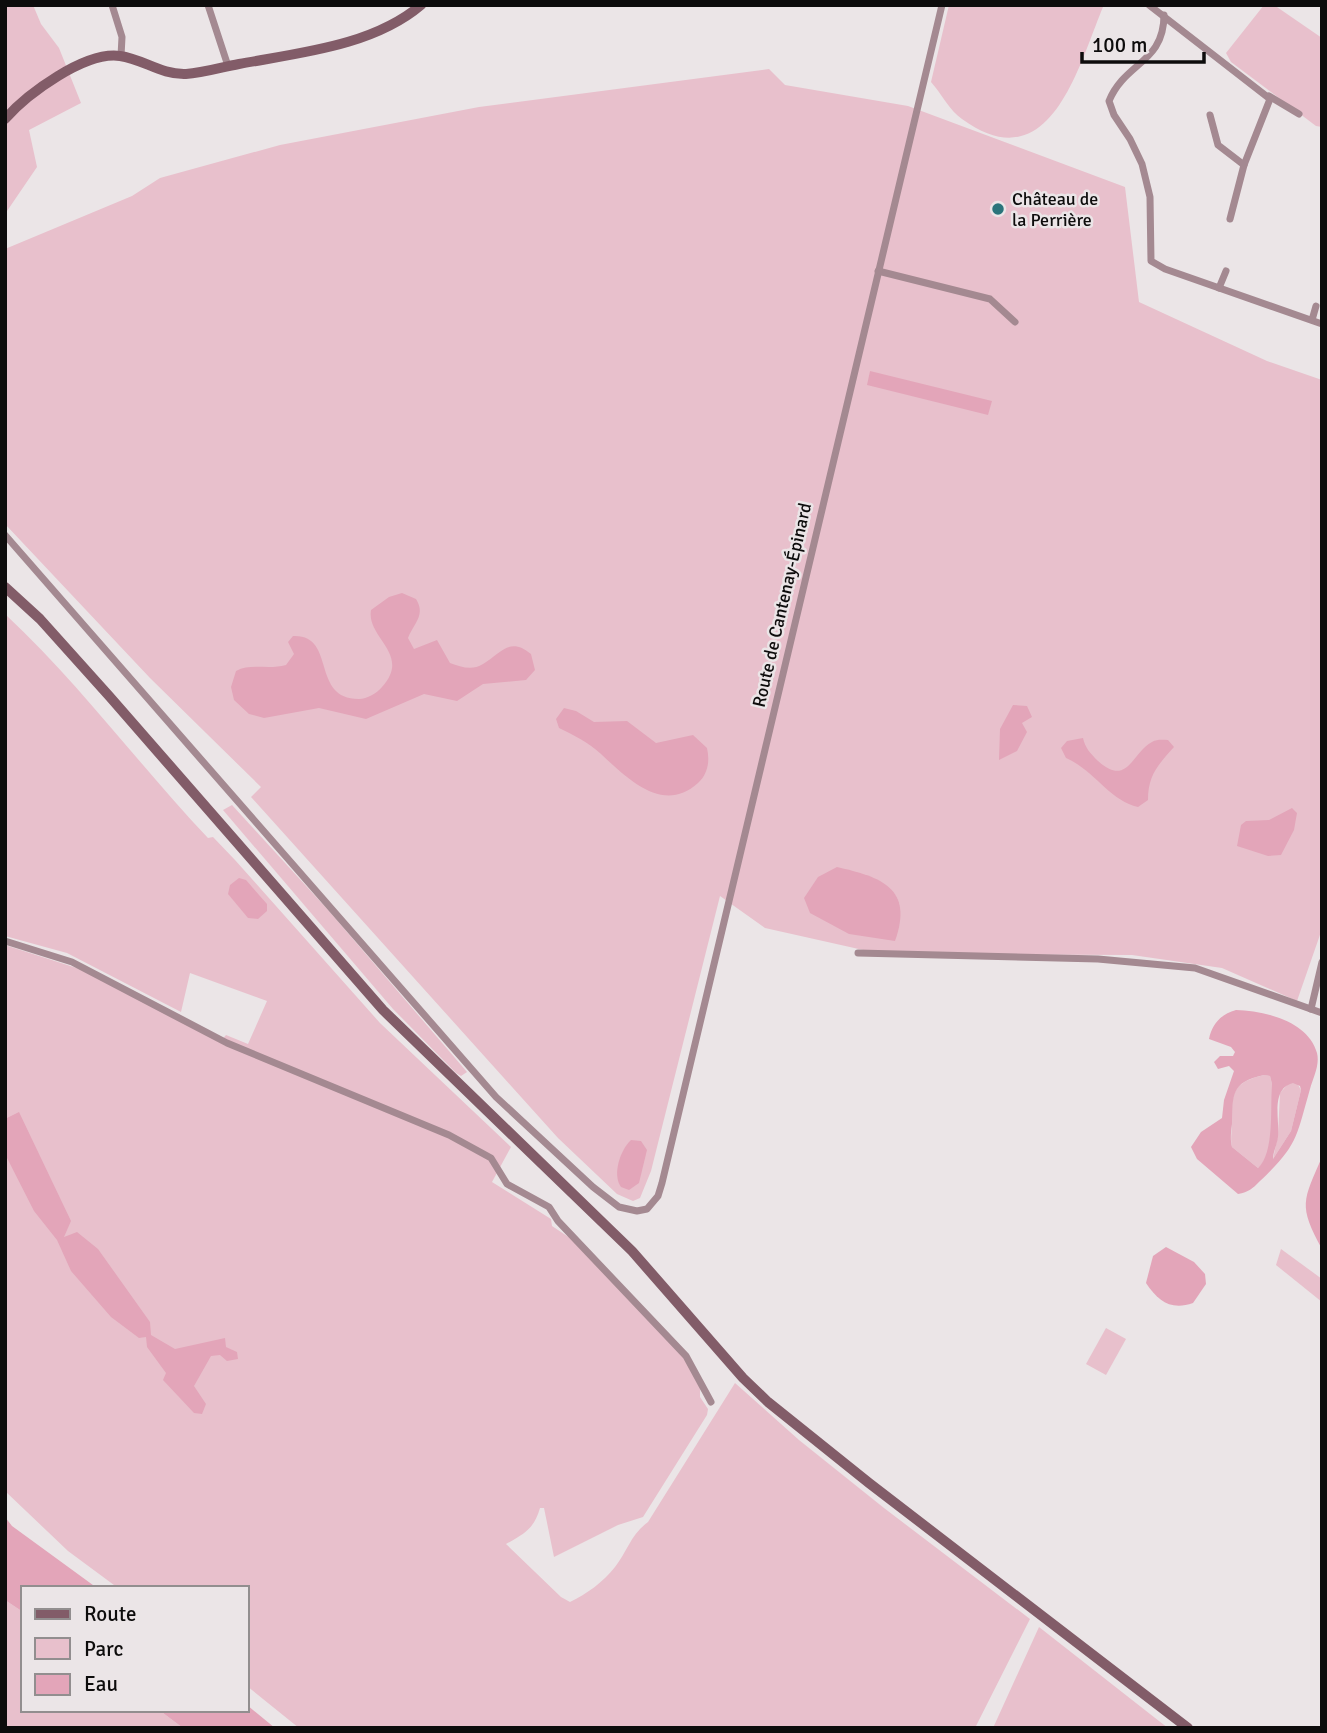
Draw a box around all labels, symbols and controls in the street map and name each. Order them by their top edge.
scale bar [1082,21,1204,65]
text: 100 m [1092,32,1147,58]
place label: Château de la Perrière [1012,188,1098,231]
marker: Château de la Perrière [990,201,1006,217]
street label: Route de Cantenay-Épinard [748,501,816,709]
legend [21,1586,248,1712]
text: Route [84,1601,136,1627]
text: Parc [84,1636,123,1662]
text: Eau [84,1671,118,1697]

